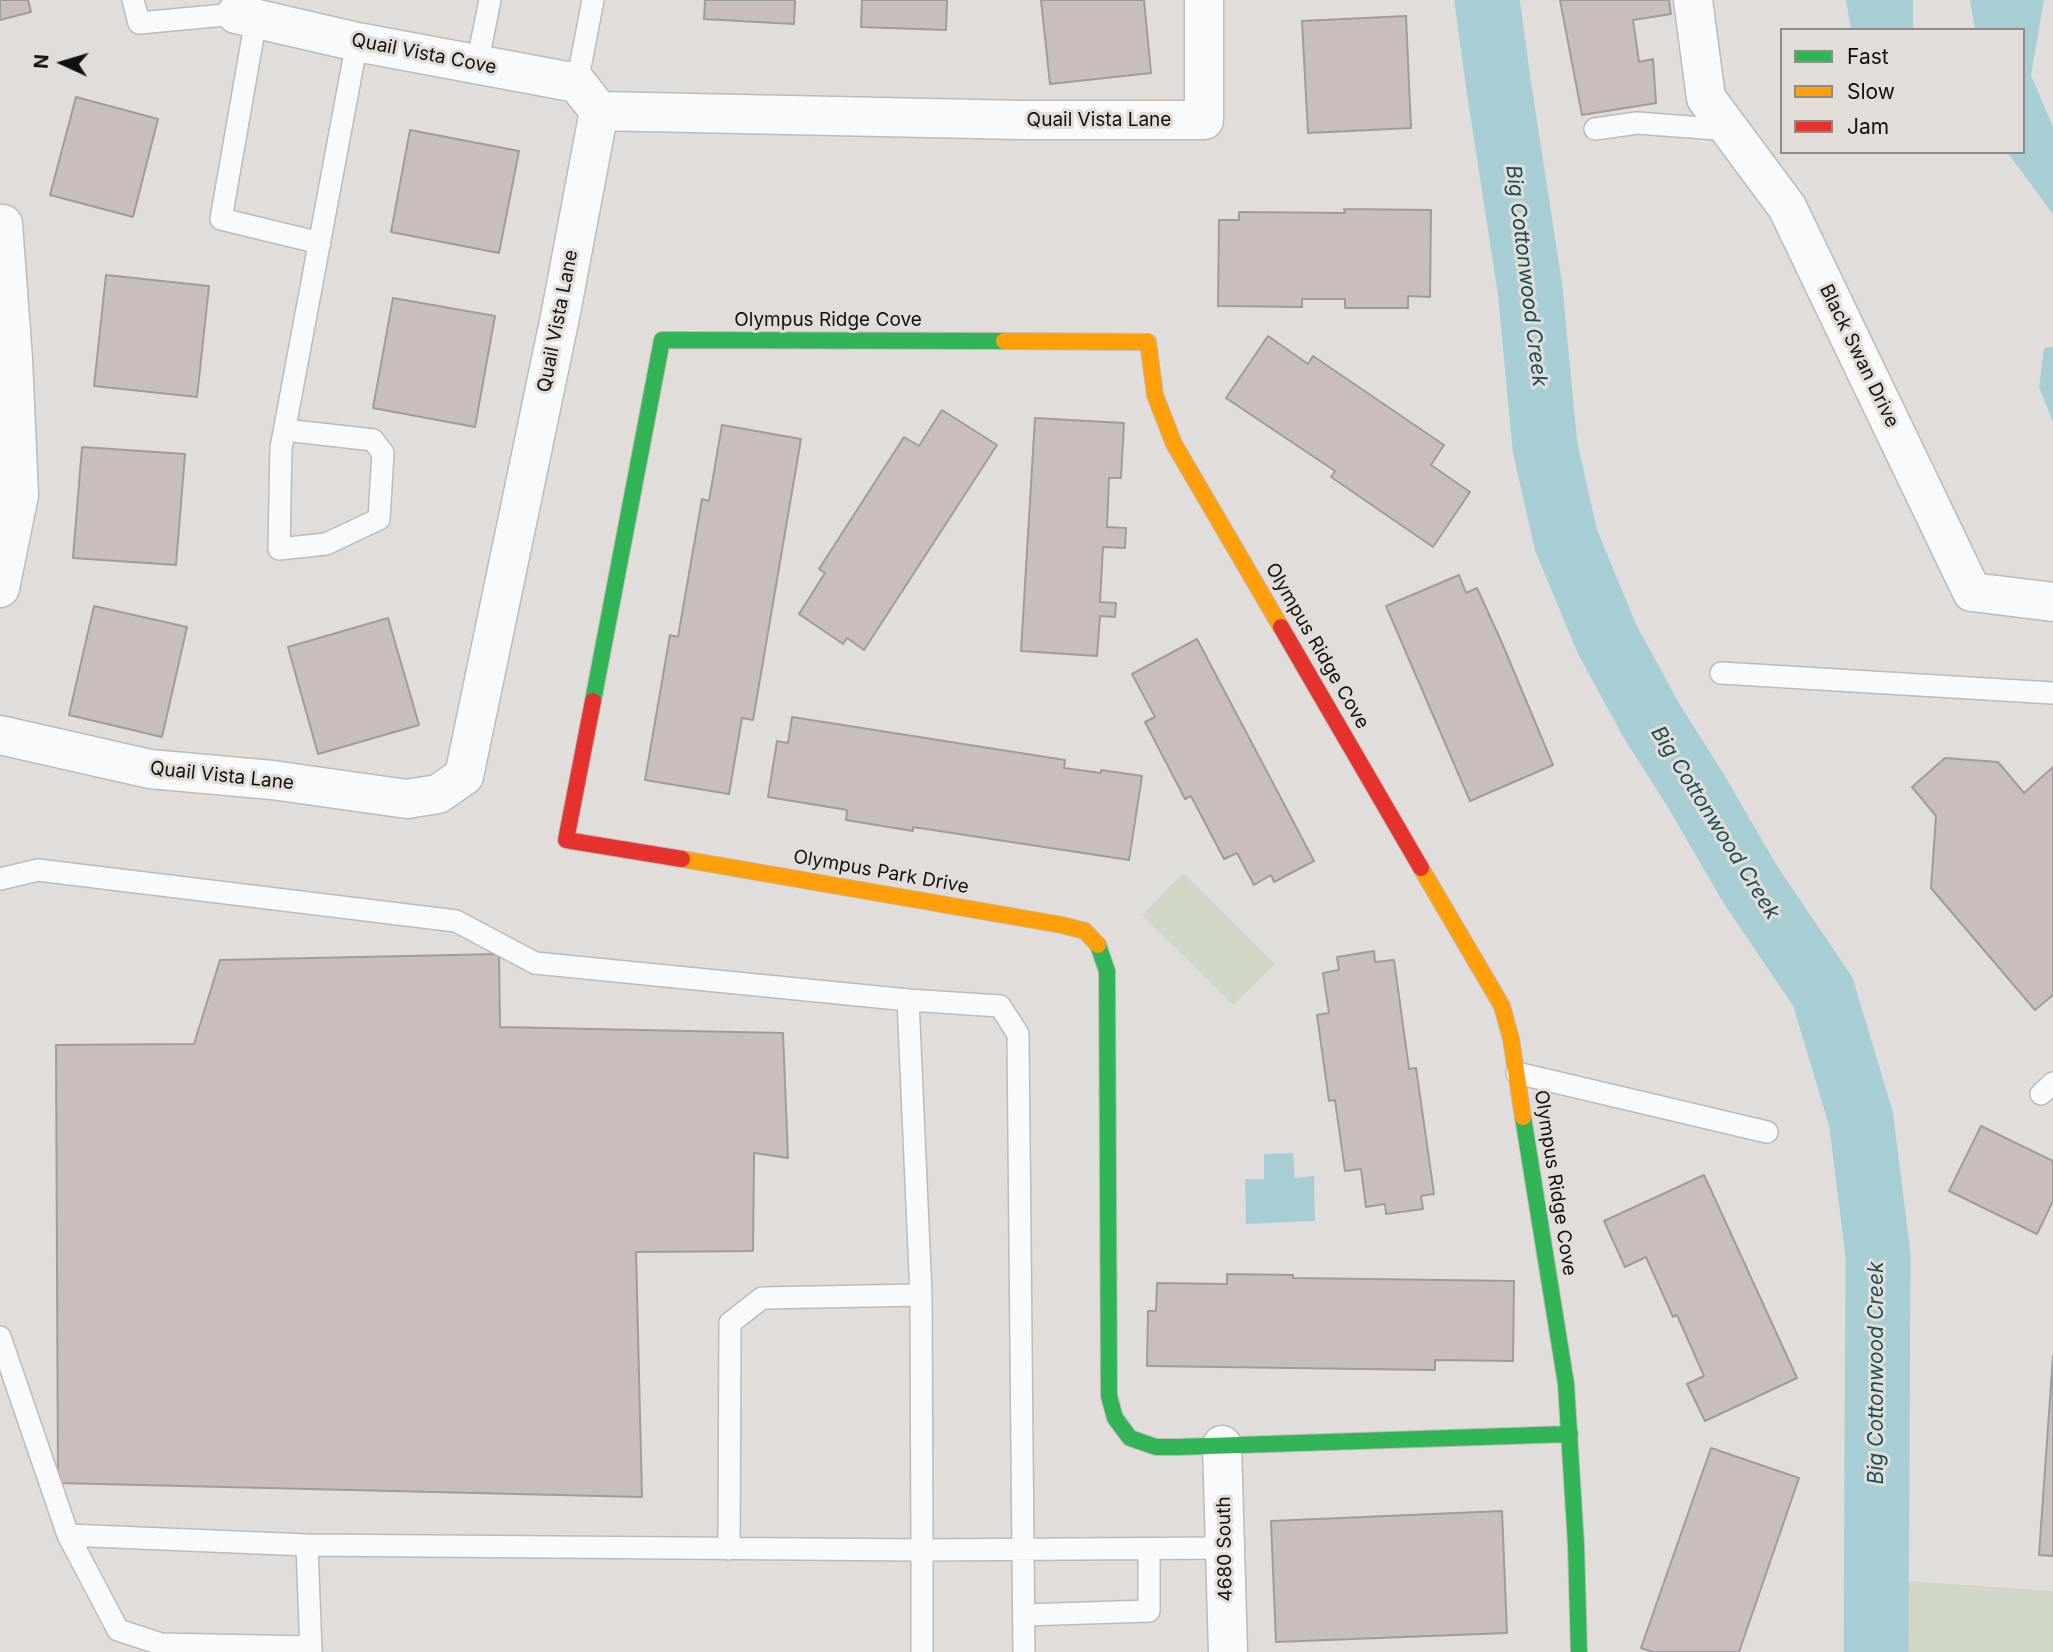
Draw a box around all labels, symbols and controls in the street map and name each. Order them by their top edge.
north arrow [28,28,98,98]
legend [1780,28,2025,154]
street label: Quail Vista Cove [350,29,498,79]
text: Fast [1847,44,1889,69]
text: N [30,53,54,70]
text: Slow [1847,79,1895,104]
street label: Quail Vista Lane [1027,109,1171,131]
text: Jam [1847,114,1889,139]
water label: Big Cottonwood Creek [1500,164,1552,388]
street label: Quail Vista Lane [533,248,583,394]
street label: Black Swan Drive [1814,281,1904,431]
street label: Olympus Ridge Cove [734,309,922,331]
street label: Olympus Ridge Cove [1260,559,1374,733]
water label: Big Cottonwood Creek [1645,722,1785,924]
street label: Quail Vista Lane [149,757,295,795]
street label: Olympus Park Drive [791,845,971,899]
street label: Olympus Ridge Cove [1529,1089,1581,1277]
water label: Big Cottonwood Creek [1864,1261,1890,1485]
street label: 4680 South [1213,1496,1237,1602]

